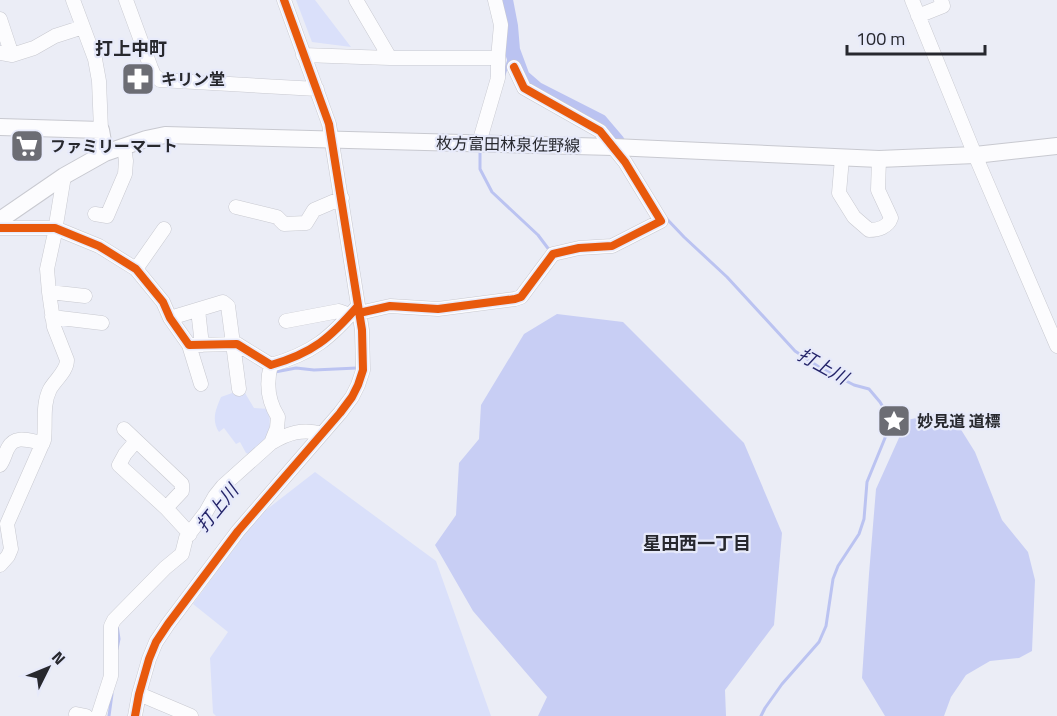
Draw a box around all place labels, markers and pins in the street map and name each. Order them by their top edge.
pharmacy icon: キリン堂 [120,61,156,97]
place label: キリン堂 [161,67,225,91]
supermarket icon: ファミリーマート [9,128,45,164]
place label: ファミリーマート [50,134,178,158]
place icon: 妙見道 道標 [876,403,912,439]
place label: 妙見道 道標 [917,409,1001,433]

